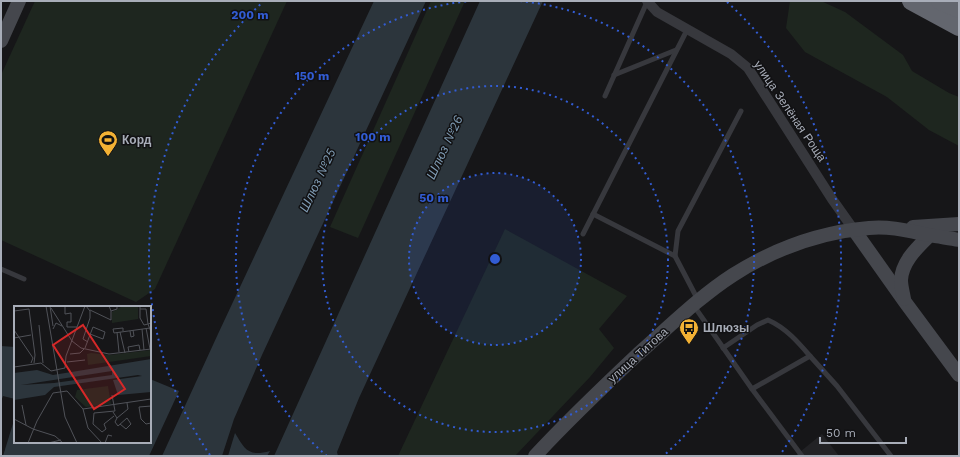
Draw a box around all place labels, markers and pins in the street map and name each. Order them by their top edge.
sports icon: Корд [97,129,119,157]
place label: Корд [122,133,152,147]
centre of rings [488,252,502,266]
bus stop icon: Шлюзы [678,317,700,345]
place label: Шлюзы [703,321,749,335]

